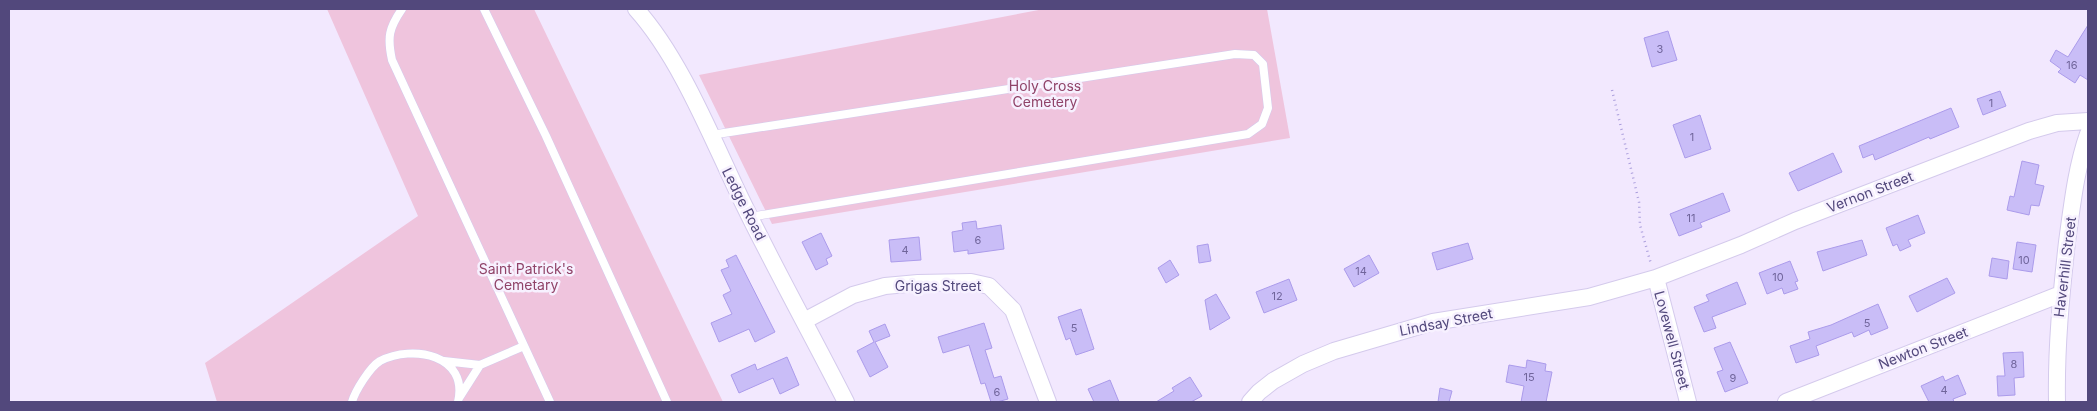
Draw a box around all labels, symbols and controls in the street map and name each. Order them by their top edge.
house number: 3 [1657,42,1664,56]
house number: 16 [2066,58,2078,72]
park label: Holy Cross Cemetery [1009,77,1081,110]
house number: 1 [1989,96,1993,110]
house number: 1 [1690,130,1694,144]
street label: Ledge Road [719,165,770,243]
street label: Vernon Street [1824,167,1916,216]
house number: 11 [1687,211,1695,225]
street label: Haverhill Street [2050,215,2079,318]
house number: 6 [975,233,982,247]
house number: 4 [901,243,909,257]
house number: 10 [2018,253,2030,267]
park label: Saint Patrick's Cemetary [479,260,573,293]
house number: 14 [1355,264,1367,278]
house number: 10 [1772,270,1784,284]
street label: Grigas Street [895,277,982,294]
house number: 12 [1271,289,1283,303]
street label: Lovewell Street [1651,289,1694,391]
street label: Lindsay Street [1398,304,1494,339]
house number: 5 [1864,316,1871,330]
house number: 5 [1071,321,1078,335]
street label: Newton Street [1876,323,1970,372]
house number: 8 [2011,357,2018,371]
house number: 15 [1523,370,1535,384]
house number: 9 [1730,371,1737,385]
house number: 4 [1940,383,1948,397]
house number: 6 [994,385,1001,399]

